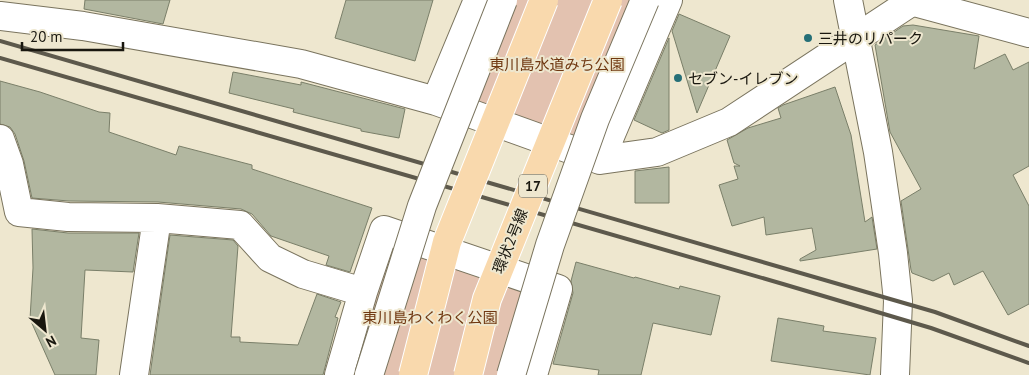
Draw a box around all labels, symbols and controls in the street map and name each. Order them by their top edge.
scale bar [22,20,124,52]
text: 20 m [30,27,63,46]
place label: 三井のリパーク [818,29,923,48]
marker: 三井のリパーク [802,32,814,44]
park label: 東川島水道みち公園 [489,55,625,74]
place label: セブン-イレブン [688,69,798,88]
marker: セブン-イレブン [672,72,684,84]
road number: 17 [519,175,547,198]
street label: 環状2号線 [488,206,532,276]
north arrow [20,305,70,355]
park label: 東川島わくわく公園 [362,308,498,327]
text: N [43,331,59,352]

